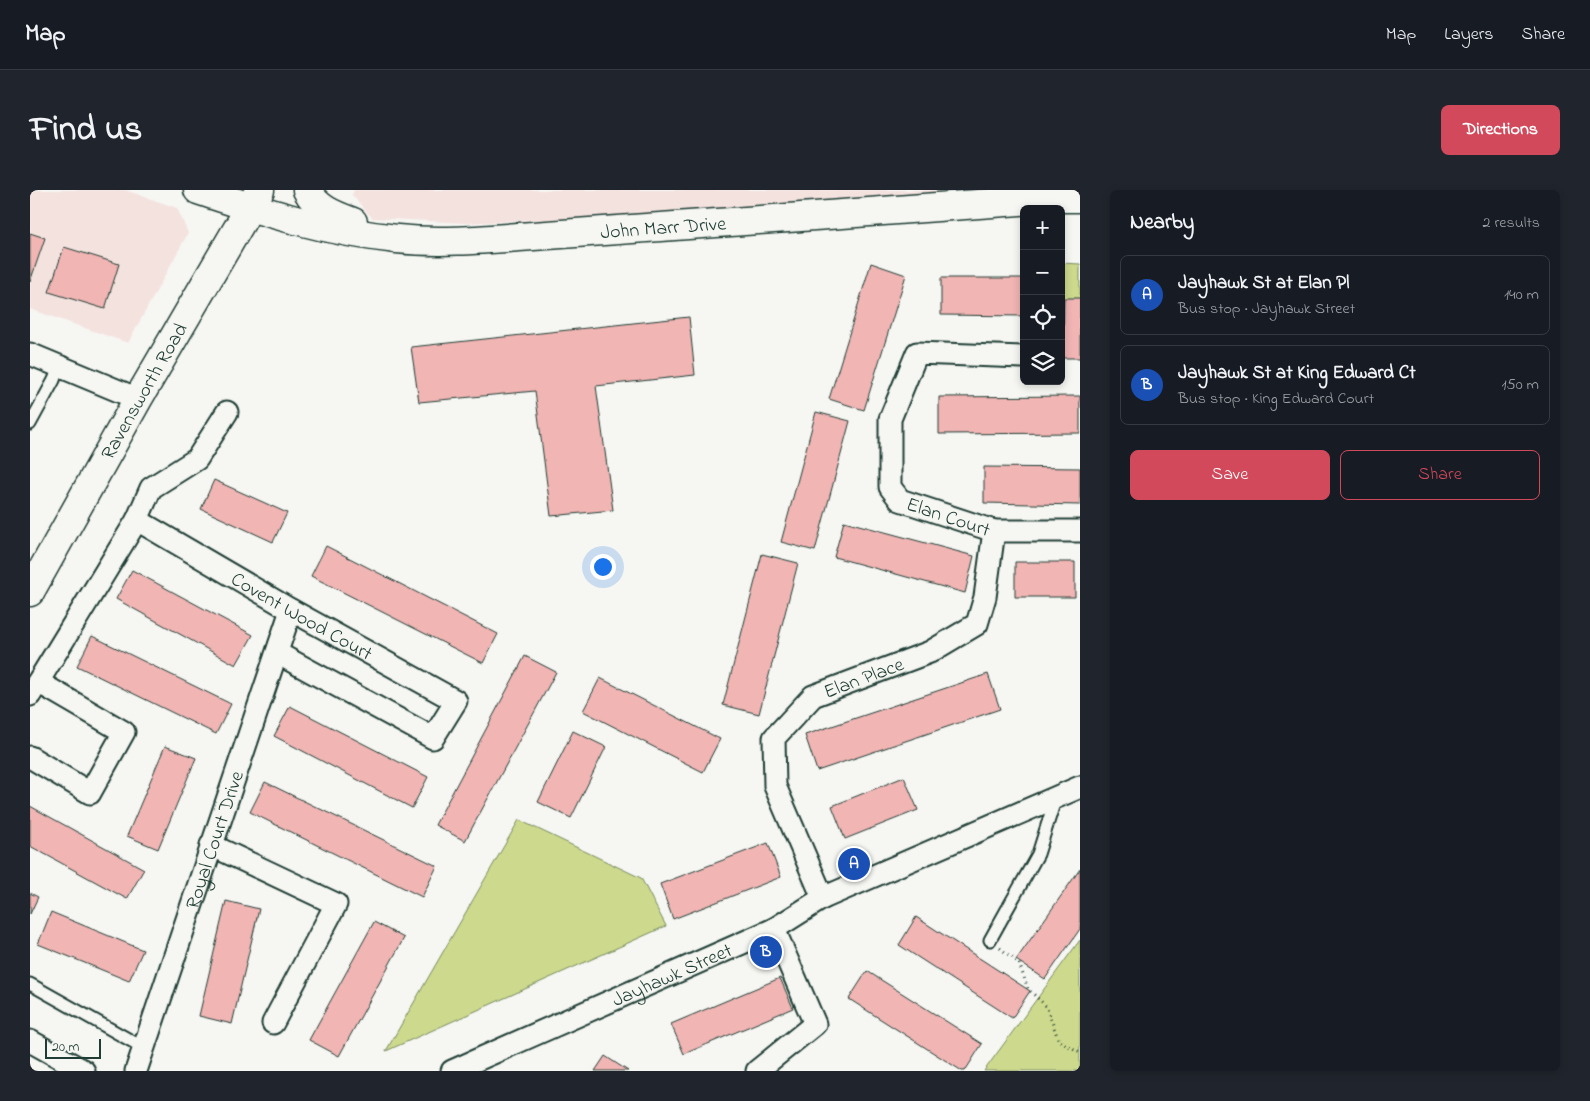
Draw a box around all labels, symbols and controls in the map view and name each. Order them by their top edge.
text: Map [25,17,66,52]
text: Map [1386,22,1416,48]
text: Layers [1444,22,1494,48]
text: Share [1522,22,1565,48]
text: Find us [30,105,142,156]
button: Directions [1441,105,1560,155]
map controls [1020,205,1065,385]
button: + [1020,205,1065,250]
text: Nearby [1130,208,1194,238]
street label: John Marr Drive [599,210,727,248]
text: 2 results [1482,211,1540,235]
button: − [1020,250,1065,295]
text: Jayhawk St at Elan Pl [1178,270,1349,297]
text: A [1142,283,1152,307]
text: 140 m [1504,283,1539,307]
button: locate [1020,295,1065,340]
text: Bus stop · Jayhawk Street [1178,297,1355,321]
street label: Ravensworth Road [95,318,196,466]
button: layers [1020,340,1065,385]
text: Jayhawk St at King Edward Ct [1178,360,1416,387]
text: B [1142,373,1152,397]
text: 150 m [1501,373,1539,397]
text: Bus stop · King Edward Court [1178,387,1374,411]
button: Save [1130,450,1330,500]
button: Share [1340,450,1540,500]
street label: Elan Court [902,491,994,546]
your location [590,554,616,580]
street label: Covent Wood Court [225,566,377,669]
street label: Elan Place [820,651,909,708]
street label: Royal Court Drive [179,767,253,914]
pin: A [838,845,870,883]
pin: B [750,933,782,971]
street label: Jayhawk Street [608,937,738,1016]
scale bar [45,1036,101,1059]
text: 20 m [52,1037,79,1058]

